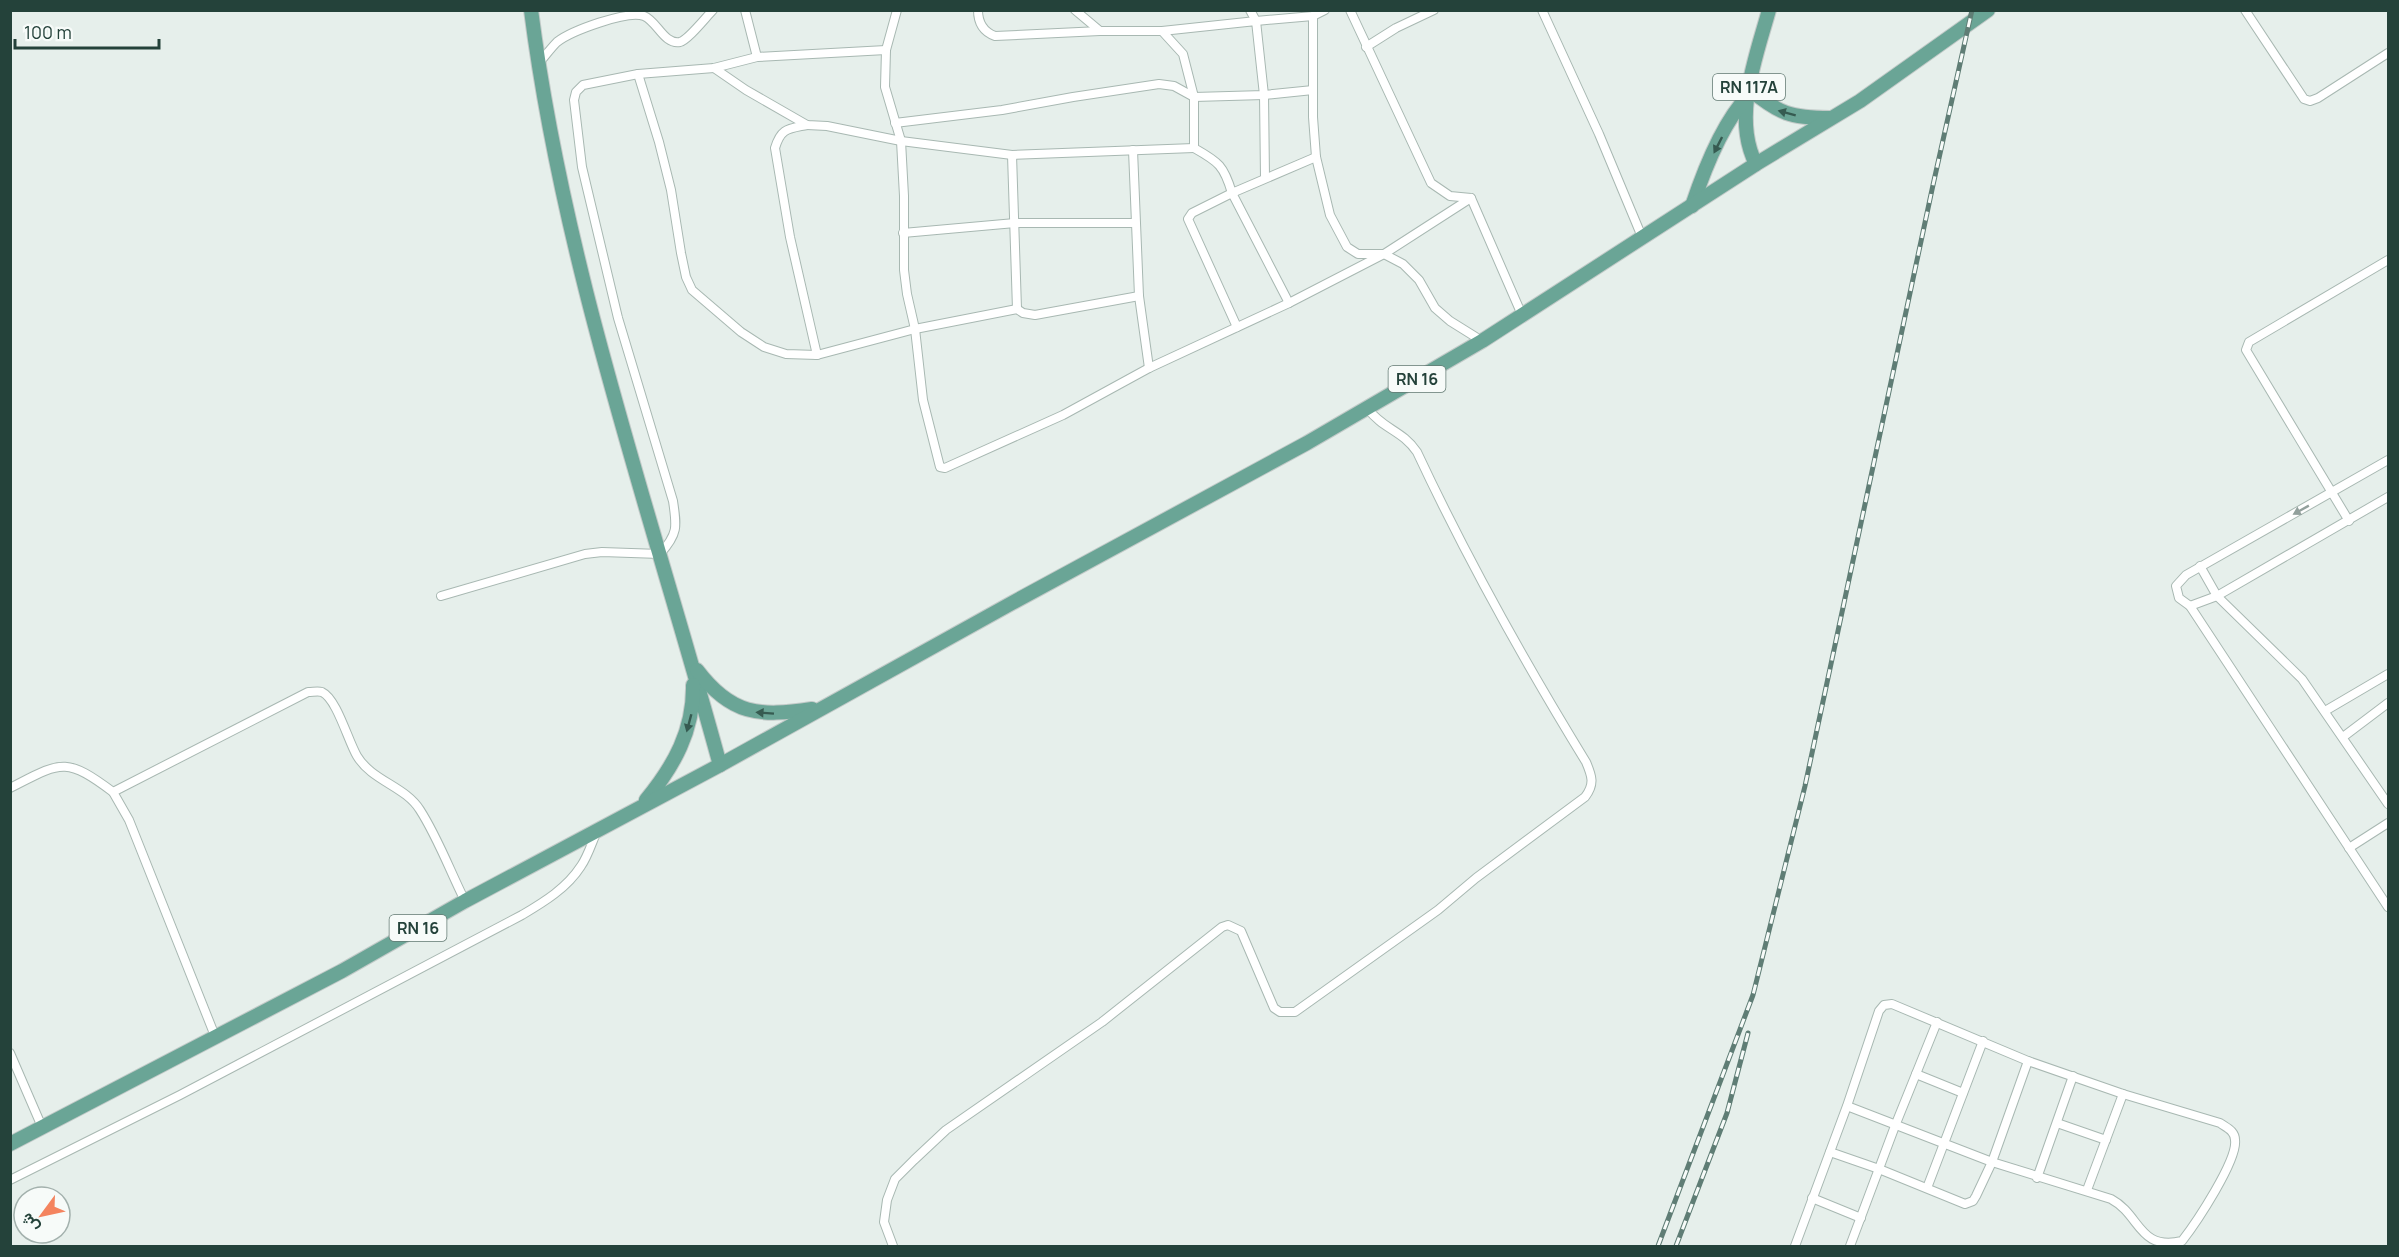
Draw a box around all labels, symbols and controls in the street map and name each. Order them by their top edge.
scale bar [15,12,159,50]
text: 100 m [24,20,72,44]
road number: RN 117A [1713,74,1785,100]
one-way arrow [1778,108,1796,117]
one-way arrow [1713,136,1723,154]
road number: RN 16 [1388,366,1446,392]
one-way arrow [2292,505,2309,515]
one-way arrow [755,708,774,718]
one-way arrow [683,714,693,732]
road number: RN 16 [390,915,446,941]
north arrow [12,1185,72,1245]
text: ش [15,1209,44,1237]

